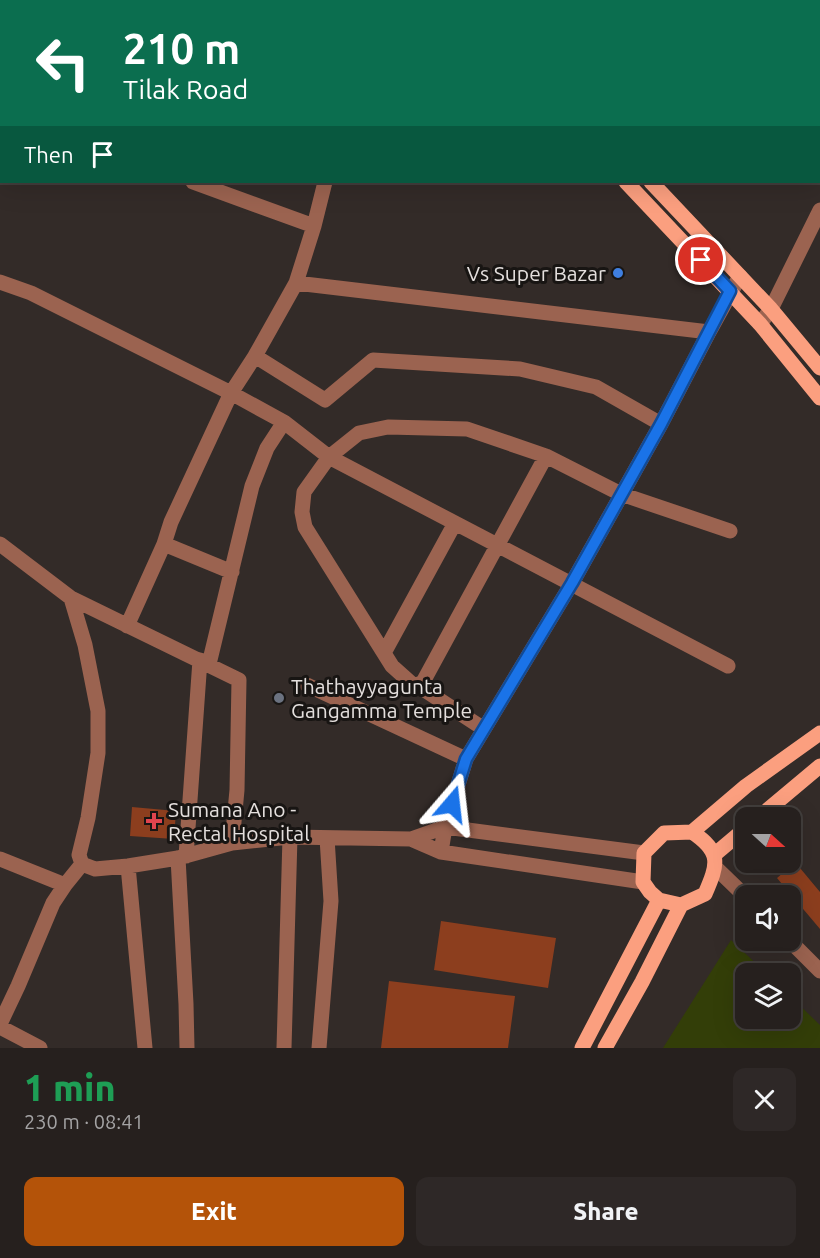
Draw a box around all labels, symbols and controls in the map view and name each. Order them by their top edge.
icon: left [24,24,102,102]
text: 210 m [123,25,240,72]
text: Tilak Road [123,74,248,104]
icon: arrive [86,138,119,171]
text: Then [24,142,74,167]
pin [675,234,726,285]
icon: arrive [684,243,717,276]
place label: Vs Super Bazar [467,261,606,285]
marker: Vs Super Bazar [611,266,625,280]
place label: Thathayyagunta Gangamma Temple [291,674,472,722]
marker: Thathayyagunta Gangamma Temple [272,691,286,705]
position arrow [420,772,484,836]
place label: Sumana Ano - Rectal Hospital [168,797,310,845]
north arrow [735,807,801,873]
map controls [735,807,801,1029]
marker: Sumana Ano - Rectal Hospital [145,812,163,830]
button: sound [735,885,801,951]
button: layers [735,963,801,1029]
text: 1 min [24,1067,116,1108]
button: close [733,1068,796,1131]
text: 230 m · 08:41 [24,1110,144,1133]
button: Exit [24,1177,404,1246]
button: Share [416,1177,796,1246]

